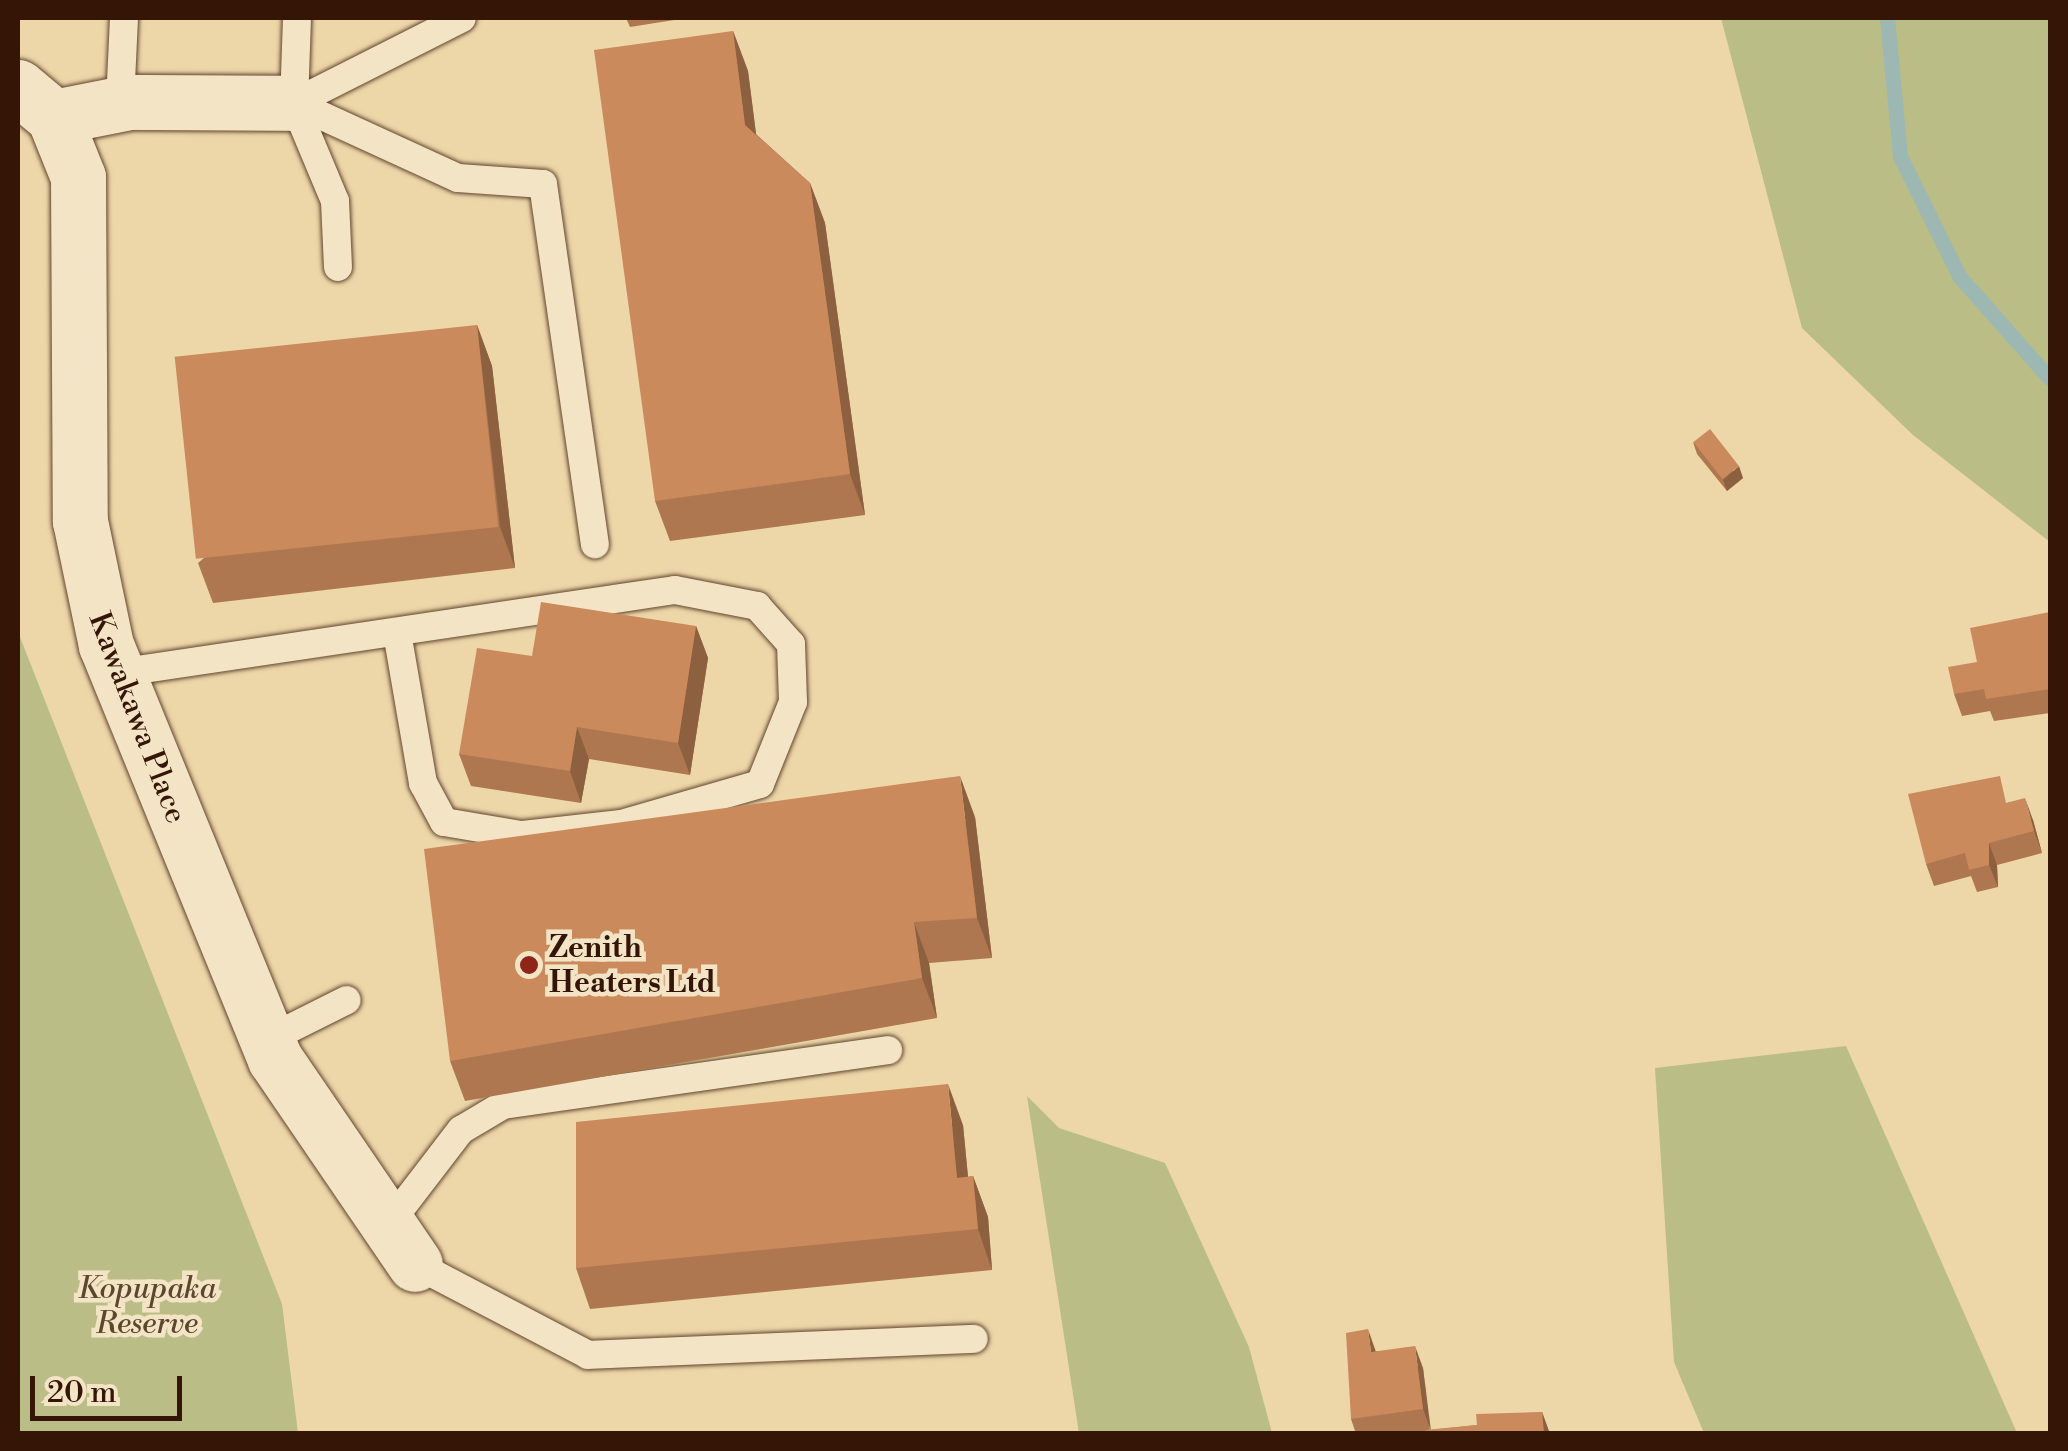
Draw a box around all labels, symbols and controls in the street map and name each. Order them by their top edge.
street label: Kawakawa Place [80,608,194,828]
place label: Zenith Heaters Ltd [549,930,716,1000]
marker: Zenith Heaters Ltd [518,954,540,976]
park label: Kopupaka Reserve [78,1271,216,1342]
scale bar [35,1356,188,1418]
text: 20 m [47,1374,116,1412]

